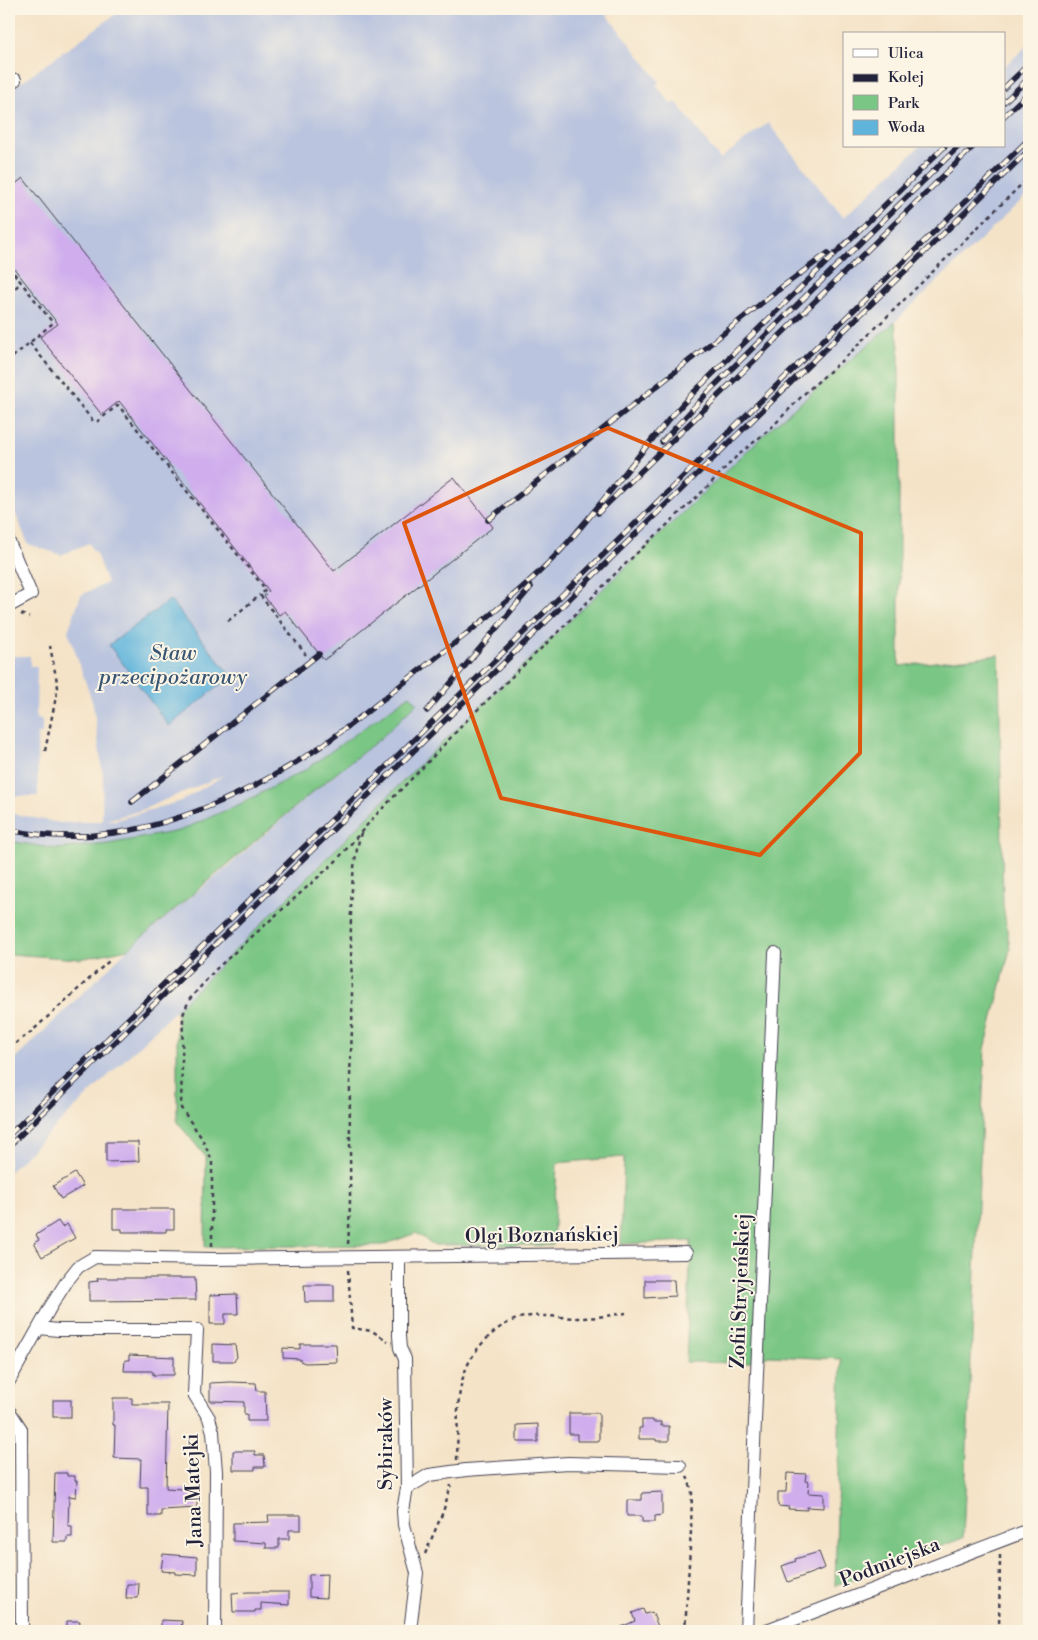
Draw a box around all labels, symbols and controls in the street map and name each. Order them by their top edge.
legend [843,32,1006,148]
text: Ulica [888,44,924,63]
text: Kolej [888,68,924,87]
text: Park [888,94,920,113]
text: Woda [887,118,926,137]
water label: Staw przecipożarowy [96,641,248,691]
street label: Zofii Stryjeńskiej [726,1213,756,1369]
street label: Olgi Boznańskiej [465,1222,619,1250]
street label: Sybiraków [374,1397,399,1490]
street label: Jana Matejki [180,1433,209,1548]
street label: Podmiejska [836,1532,945,1594]

